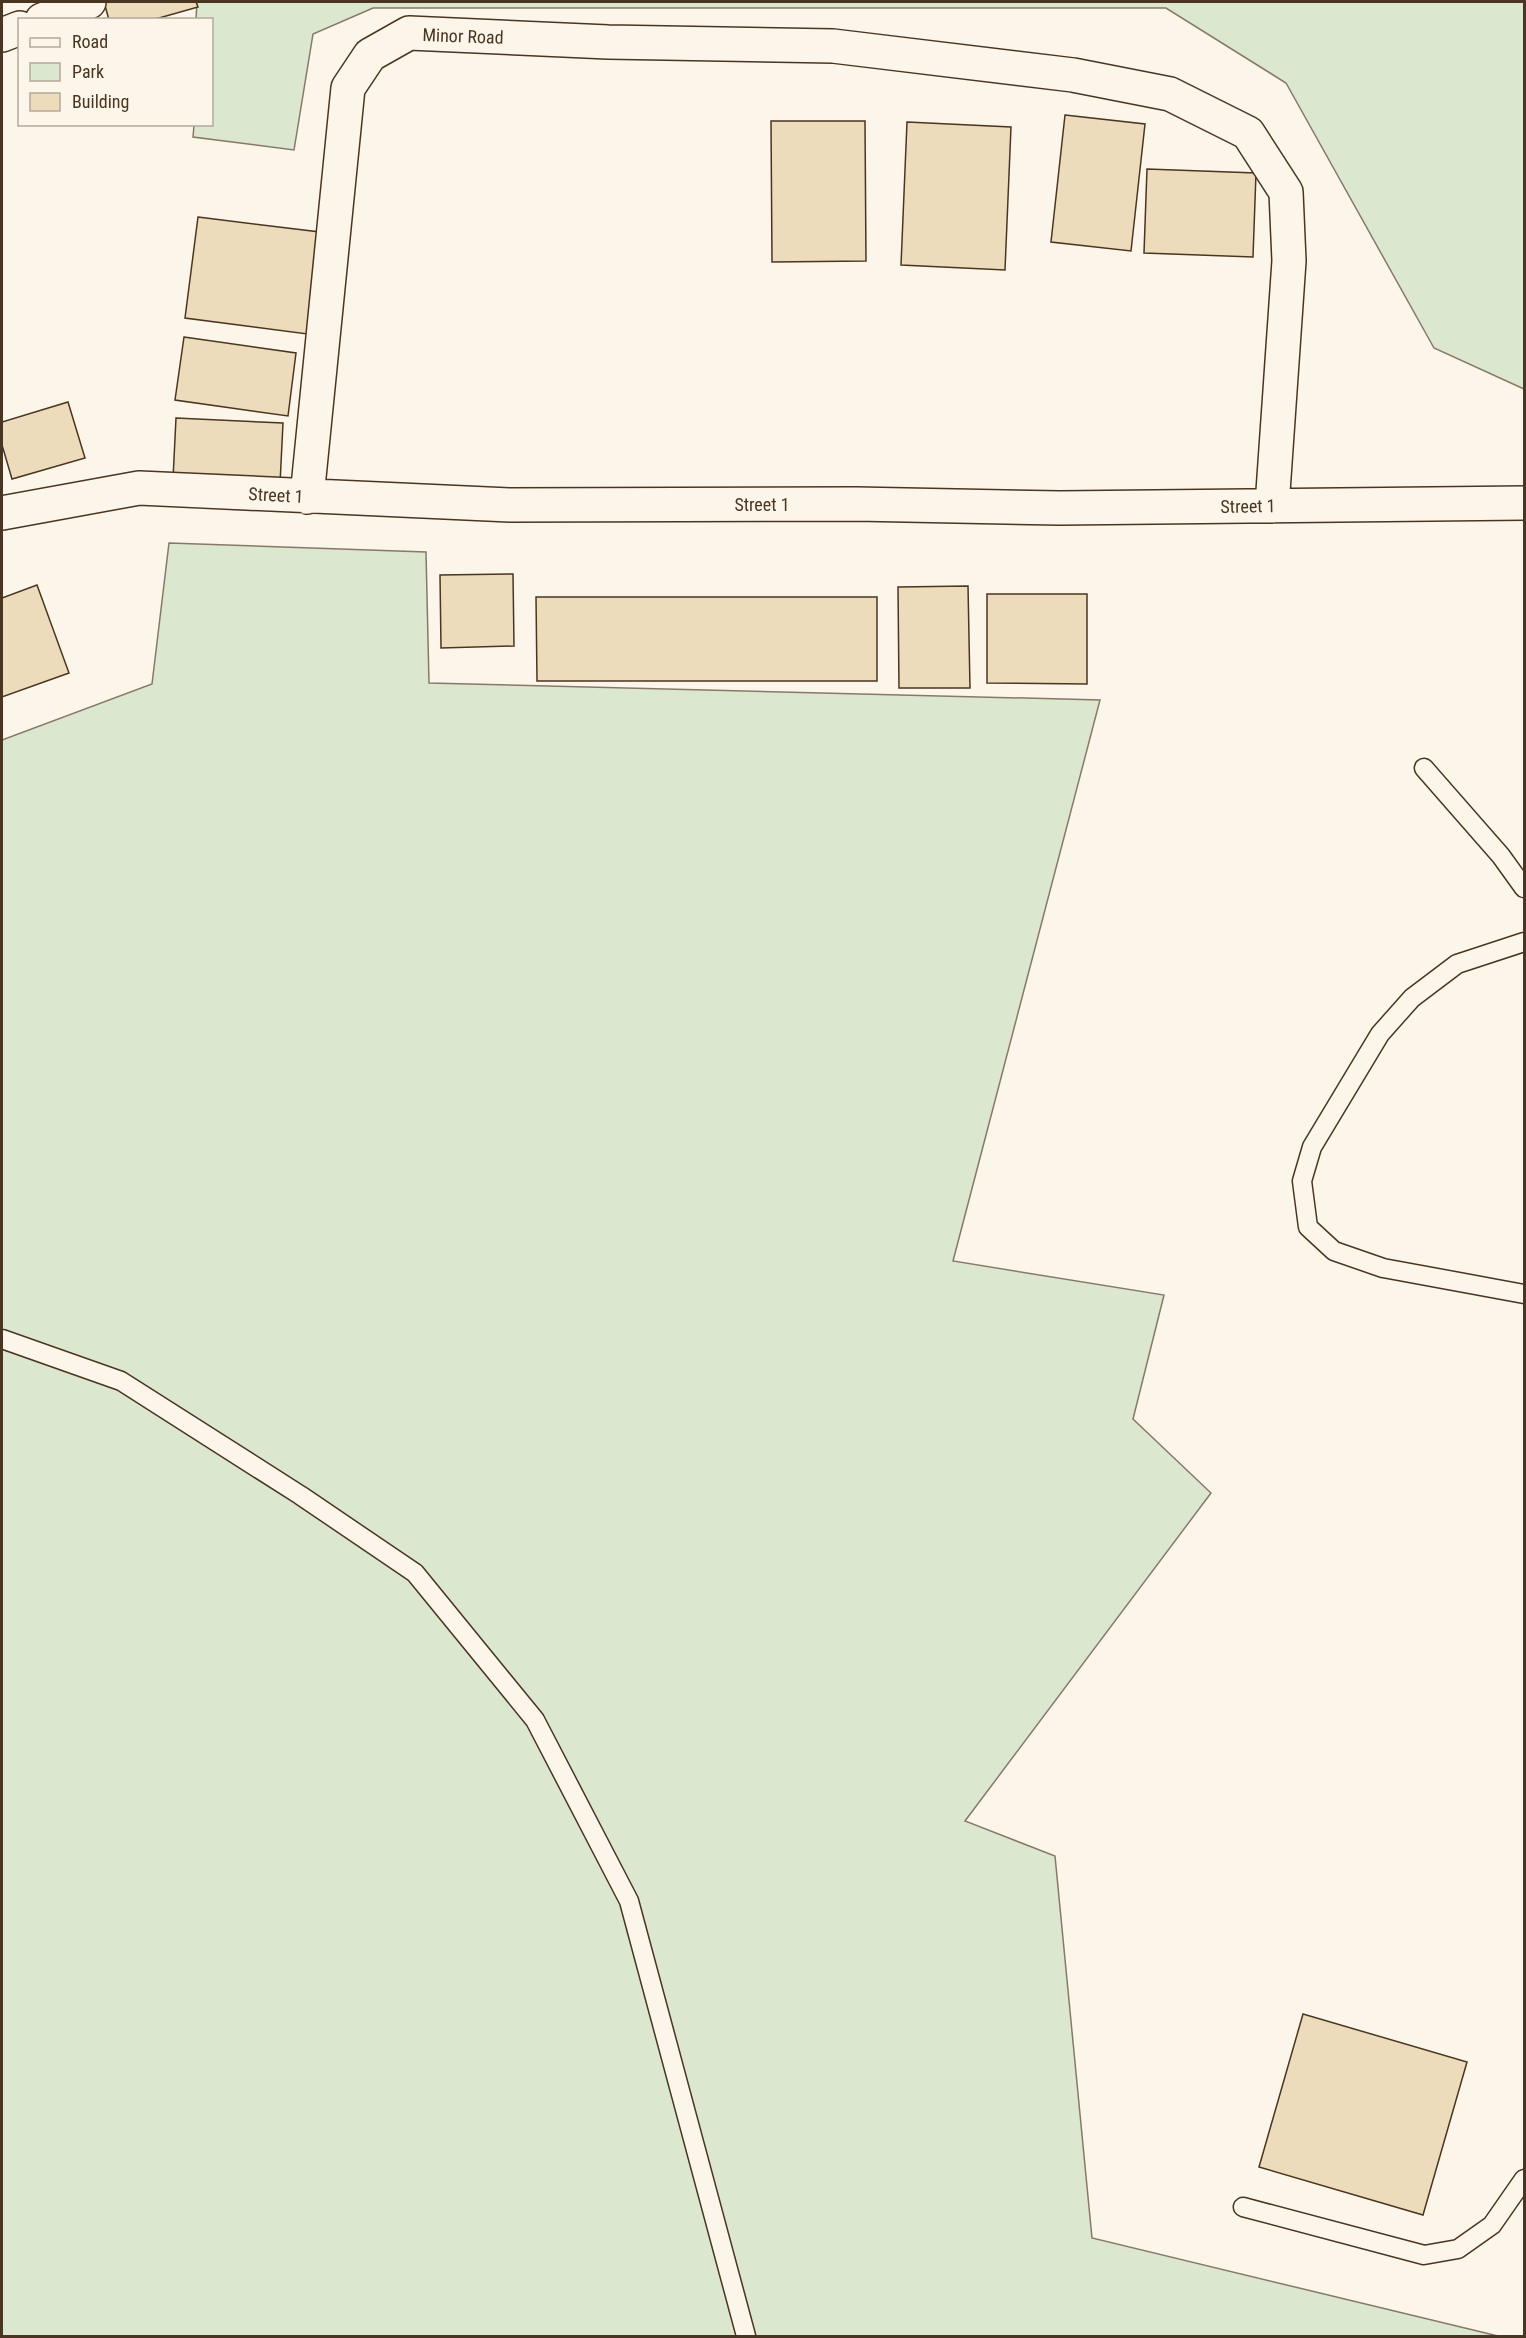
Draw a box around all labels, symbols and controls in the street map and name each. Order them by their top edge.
legend [18,18,213,126]
street label: Minor Road [422,24,504,48]
text: Road [72,31,108,52]
text: Park [72,61,104,82]
text: Building [72,91,129,112]
street label: Street 1 [248,483,304,507]
street label: Street 1 [734,494,790,515]
street label: Street 1 [1220,495,1276,517]

